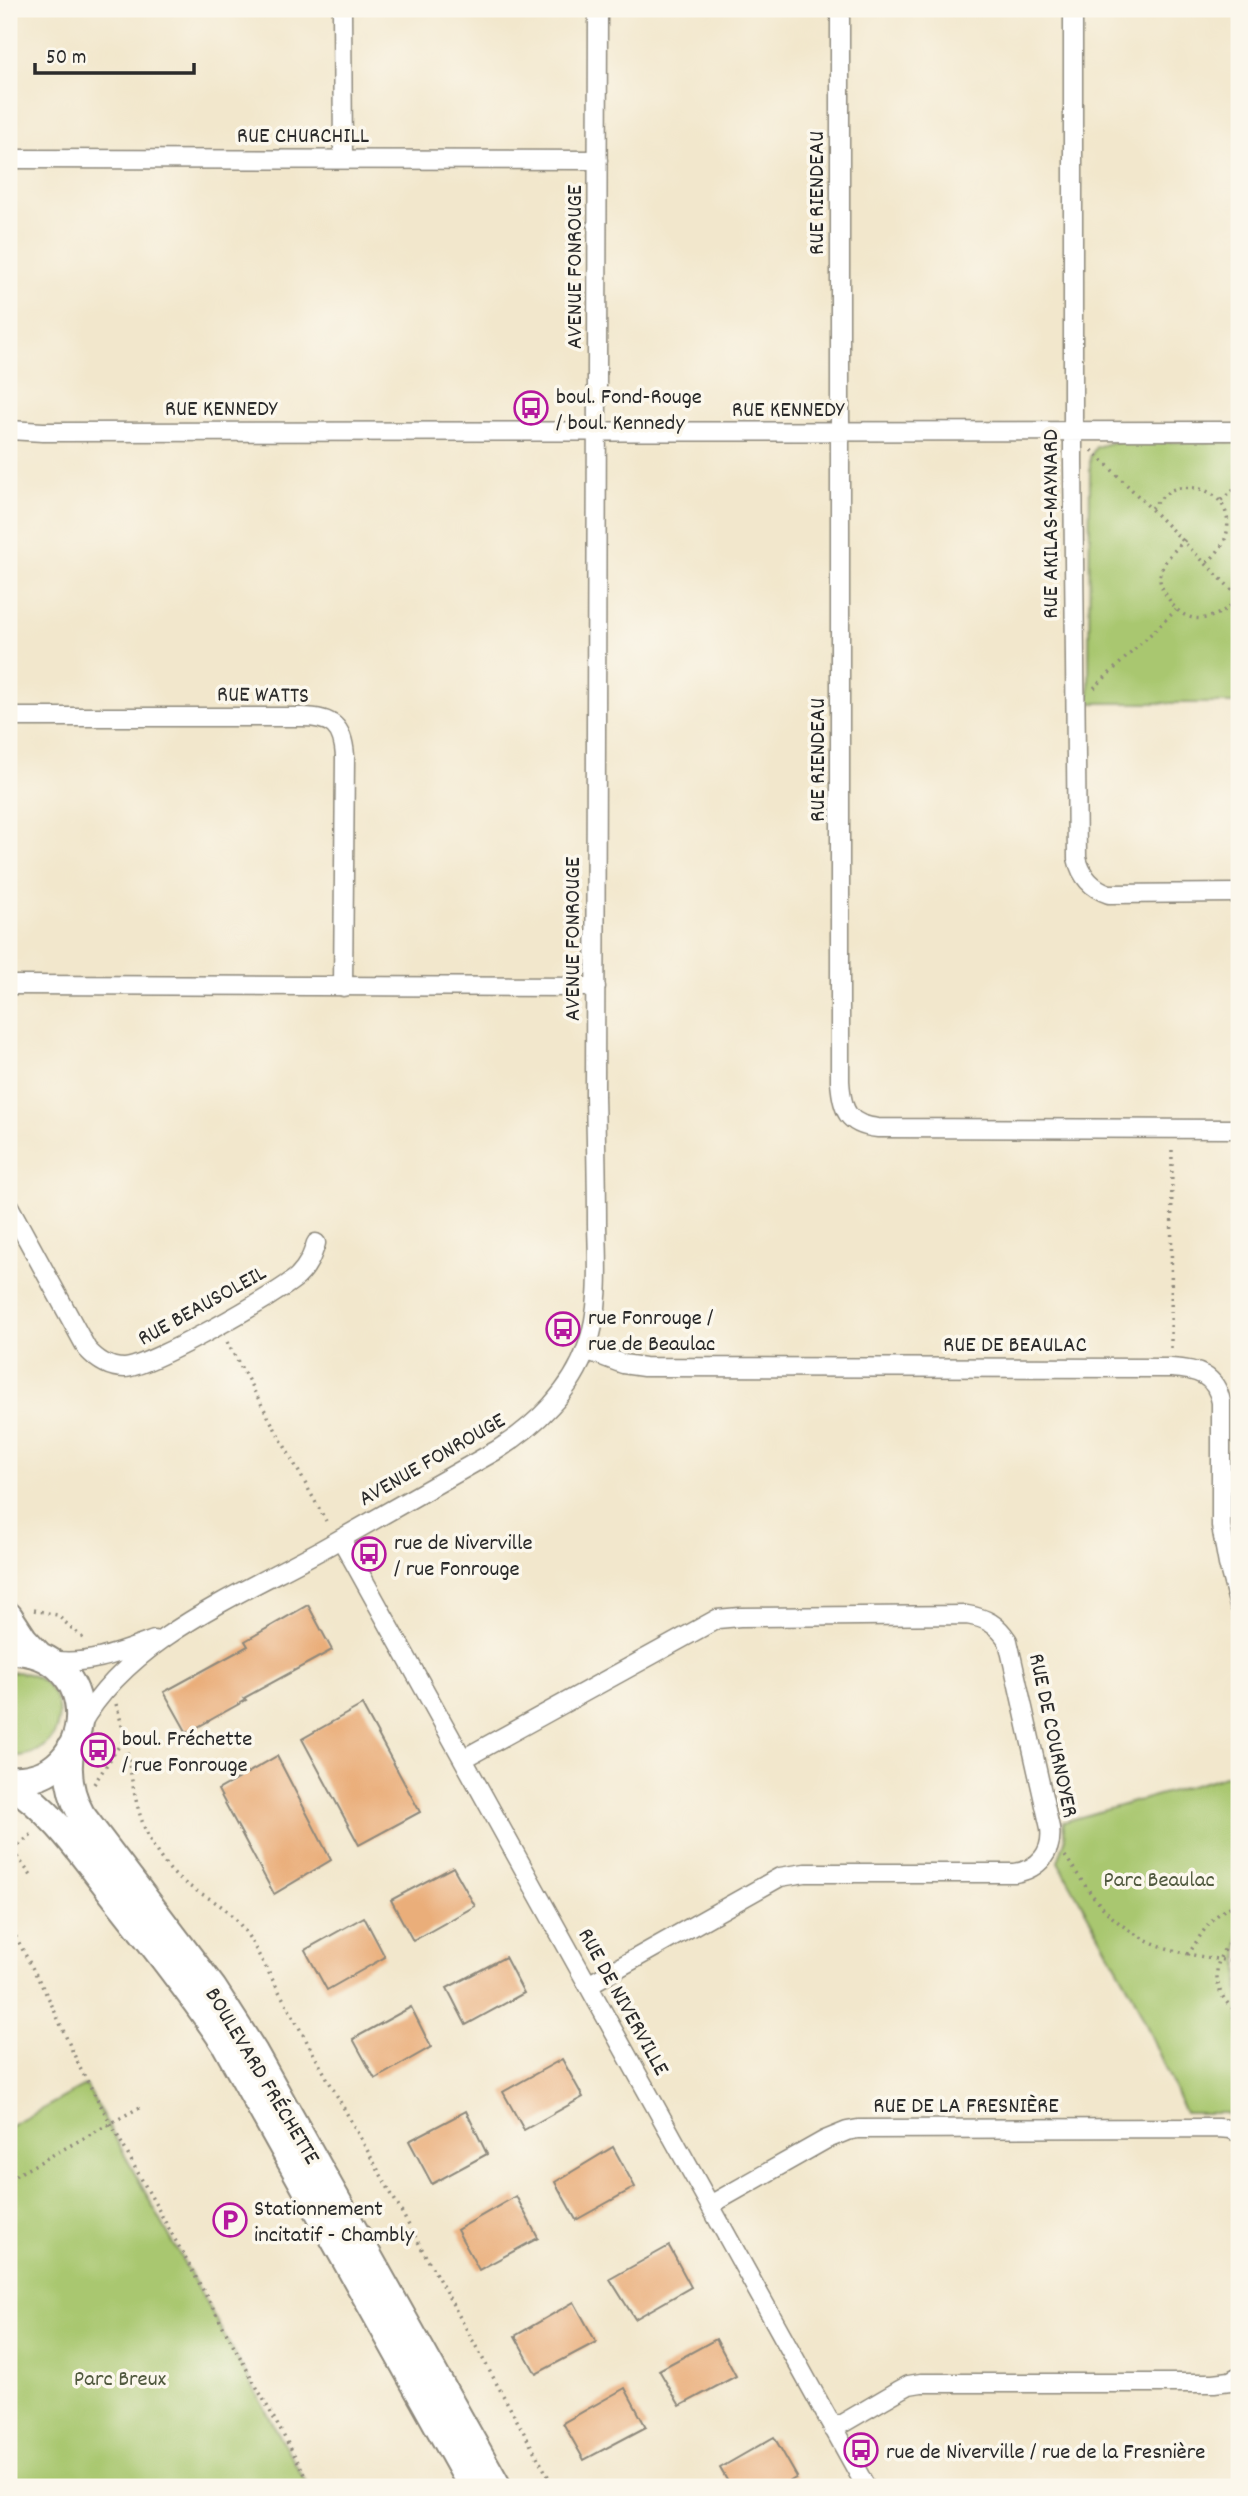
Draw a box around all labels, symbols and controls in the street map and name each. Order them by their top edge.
scale bar [35,32,194,76]
text: 50 m [46,44,86,74]
street label: RUE CHURCHILL [237,121,370,154]
street label: RUE RIENDEAU [802,131,835,255]
street label: AVENUE FONROUGE [560,184,593,349]
place label: boul. Fond-Rouge / boul. Kennedy [556,382,702,441]
bus stop icon: boul. Fond-Rouge / boul. Kennedy [512,389,550,427]
street label: RUE KENNEDY [165,394,278,427]
street label: RUE KENNEDY [732,395,845,428]
street label: RUE AKILAS-MAYNARD [1036,429,1069,619]
street label: RUE WATTS [217,679,309,714]
street label: RUE RIENDEAU [803,698,836,822]
street label: AVENUE FONROUGE [558,856,591,1021]
street label: RUE BEAUSOLEIL [132,1258,274,1356]
place label: rue Fonrouge / rue de Beaulac [588,1303,715,1362]
bus stop icon: rue Fonrouge / rue de Beaulac [544,1310,582,1348]
street label: RUE DE BEAULAC [943,1330,1087,1363]
street label: AVENUE FONROUGE [353,1405,513,1516]
place label: rue de Niverville / rue Fonrouge [394,1528,533,1587]
bus stop icon: rue de Niverville / rue Fonrouge [350,1535,388,1573]
street label: RUE DE COURNOYER [1018,1651,1085,1821]
place label: boul. Fréchette / rue Fonrouge [122,1724,252,1783]
bus stop icon: boul. Fréchette / rue Fonrouge [79,1731,117,1769]
park label: Parc Beaulac [1103,1865,1215,1898]
street label: RUE DE NIVERVILLE [568,1923,676,2083]
street label: BOULEVARD FRÉCHETTE [195,1982,327,2172]
street label: RUE DE LA FRESNIÈRE [873,2091,1059,2124]
place label: Stationnement incitatif - Chambly [254,2194,415,2253]
parking icon: Stationnement incitatif - Chambly [211,2201,249,2239]
park label: Parc Breux [74,2364,167,2397]
bus stop icon: rue de Niverville / rue de la Fresnière [842,2431,880,2469]
place label: rue de Niverville / rue de la Fresnière [886,2437,1205,2470]

